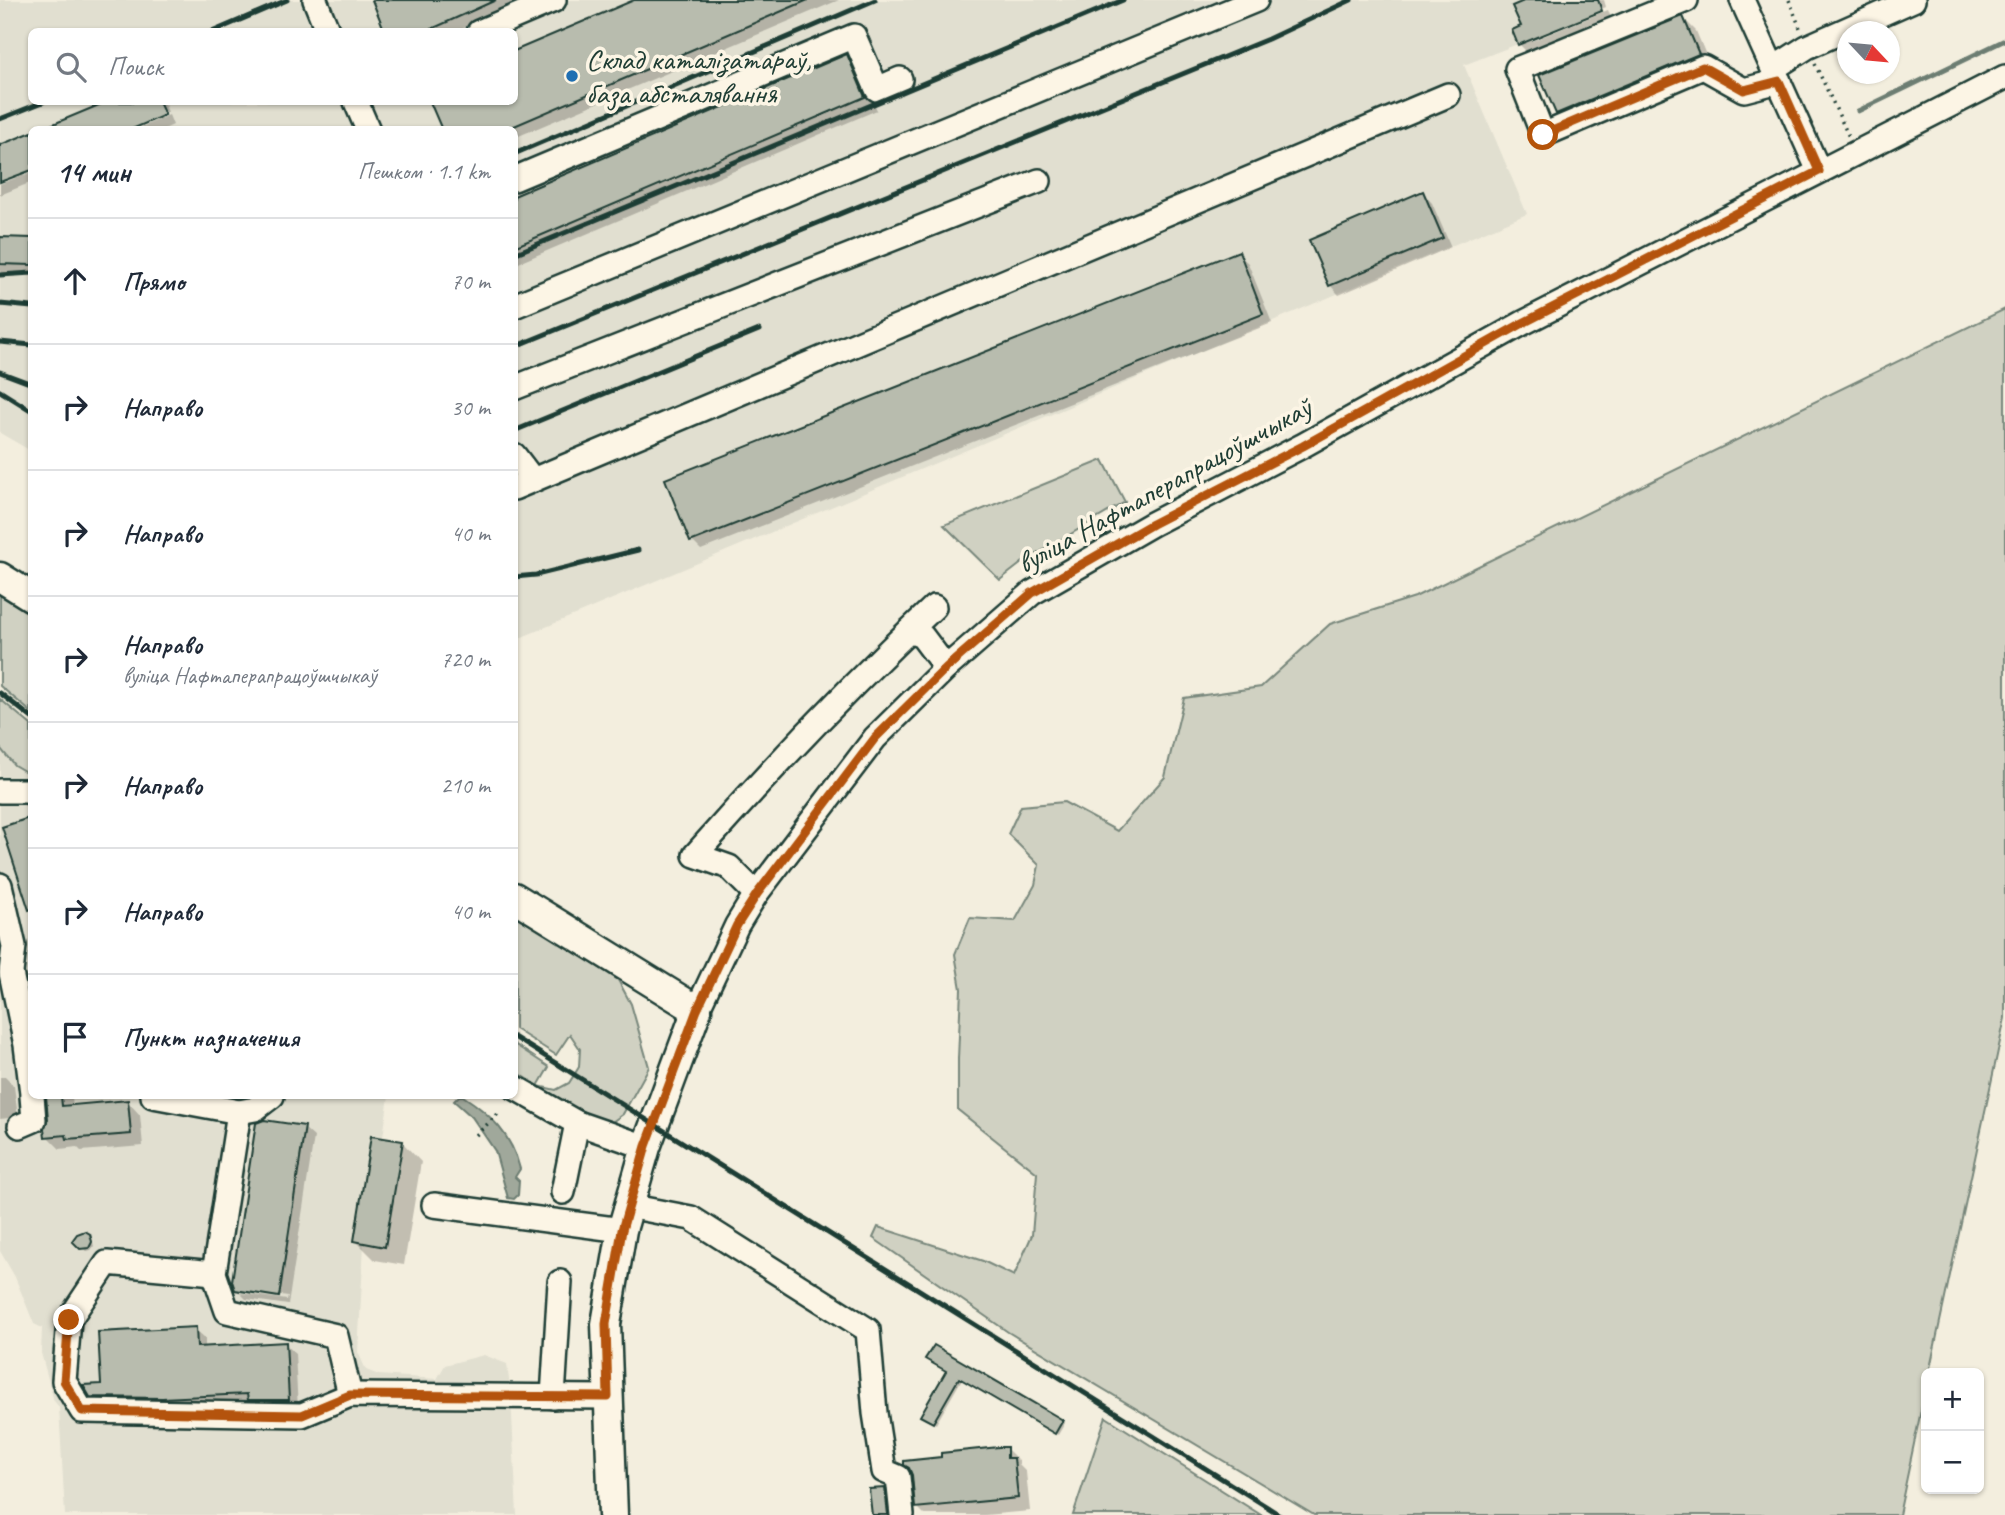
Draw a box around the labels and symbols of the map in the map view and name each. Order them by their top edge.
north arrow [1837,21,1900,84]
place label: Склад каталізатараў, база абсталявання [586,40,812,112]
marker: Склад каталізатараў, база абсталявання [564,68,580,84]
route start [1527,119,1558,150]
street label: вуліца Нафтаперапрацоўшчыкаў [1010,387,1320,582]
route end [53,1304,84,1335]

